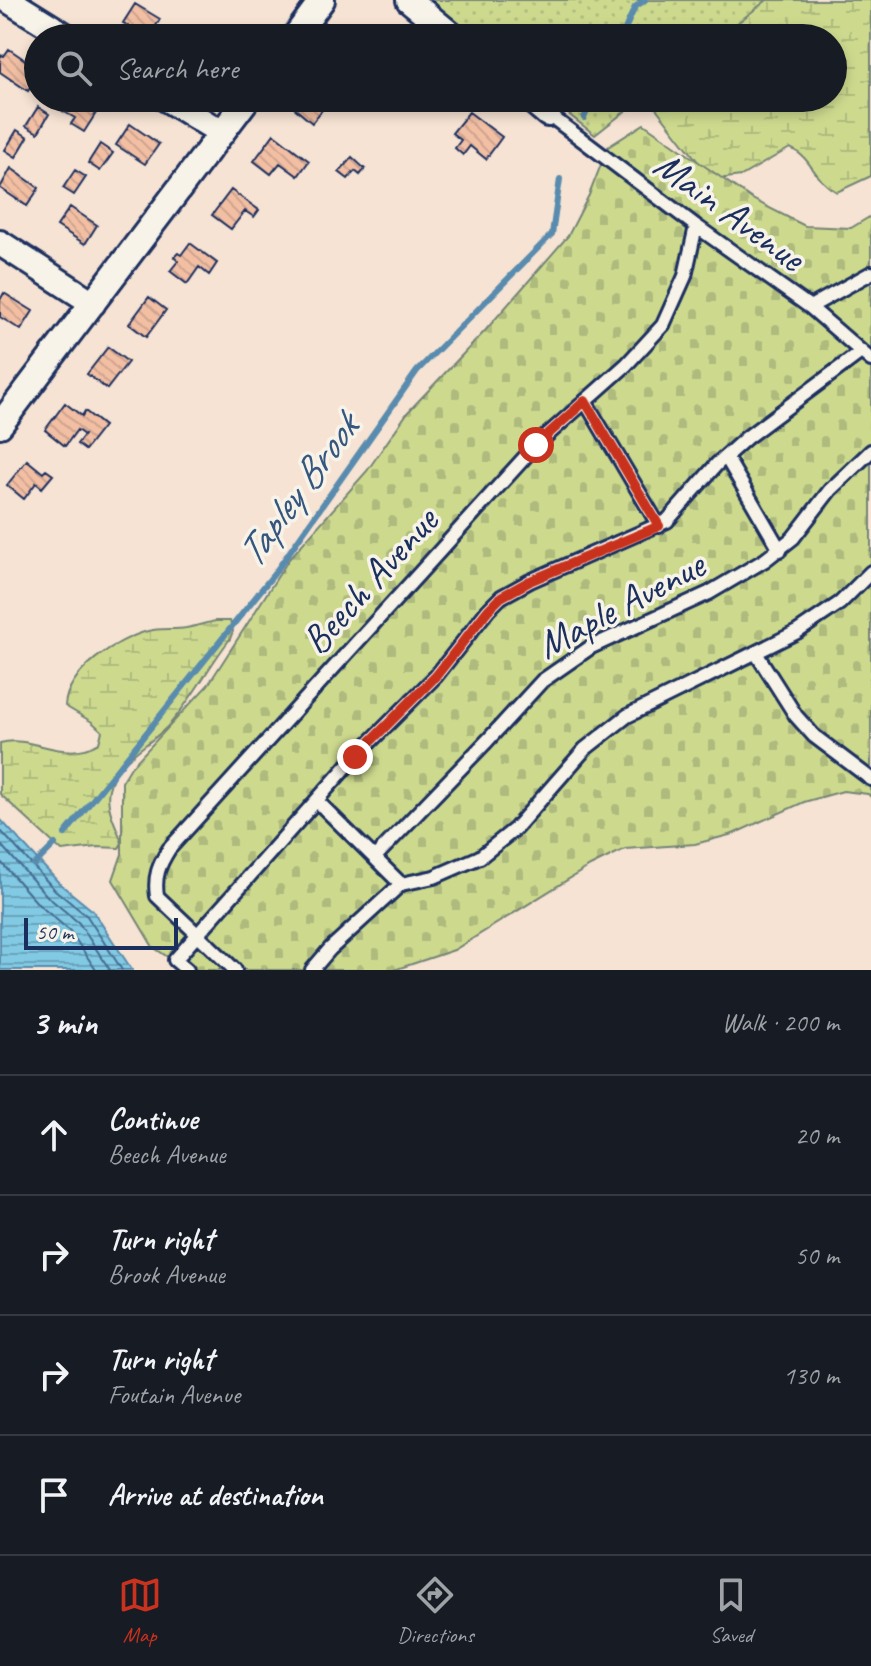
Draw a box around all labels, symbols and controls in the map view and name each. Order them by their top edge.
search box [24,24,847,112]
icon: search [52,46,96,90]
text: Search here [116,49,238,87]
street label: Main Avenue [645,140,817,284]
water label: Tapley Brook [224,398,375,578]
route start [518,427,554,463]
street label: Beech Avenue [291,495,451,664]
street label: Maple Avenue [528,539,715,670]
route end [337,739,373,775]
scale bar [24,914,178,950]
text: 50 m [36,918,73,946]
text: 3 min [32,1001,97,1044]
text: Walk · 200 m [722,1006,839,1039]
text: Continue [108,1100,198,1138]
icon: ahead [32,1113,76,1157]
text: 20 m [795,1119,839,1152]
text: Beech Avenue [108,1138,225,1171]
text: Turn right [108,1220,213,1258]
icon: right [32,1233,76,1277]
text: 50 m [795,1239,839,1272]
text: Brook Avenue [108,1258,225,1291]
text: Turn right [108,1340,213,1378]
icon: right [32,1353,76,1397]
text: 130 m [783,1359,839,1392]
text: Foutain Avenue [108,1378,240,1411]
icon: arrive [32,1473,76,1517]
text: Arrive at destination [108,1476,323,1514]
tab: Map [118,1573,162,1649]
tab: Directions [397,1573,474,1649]
tab: Saved [709,1573,753,1649]

